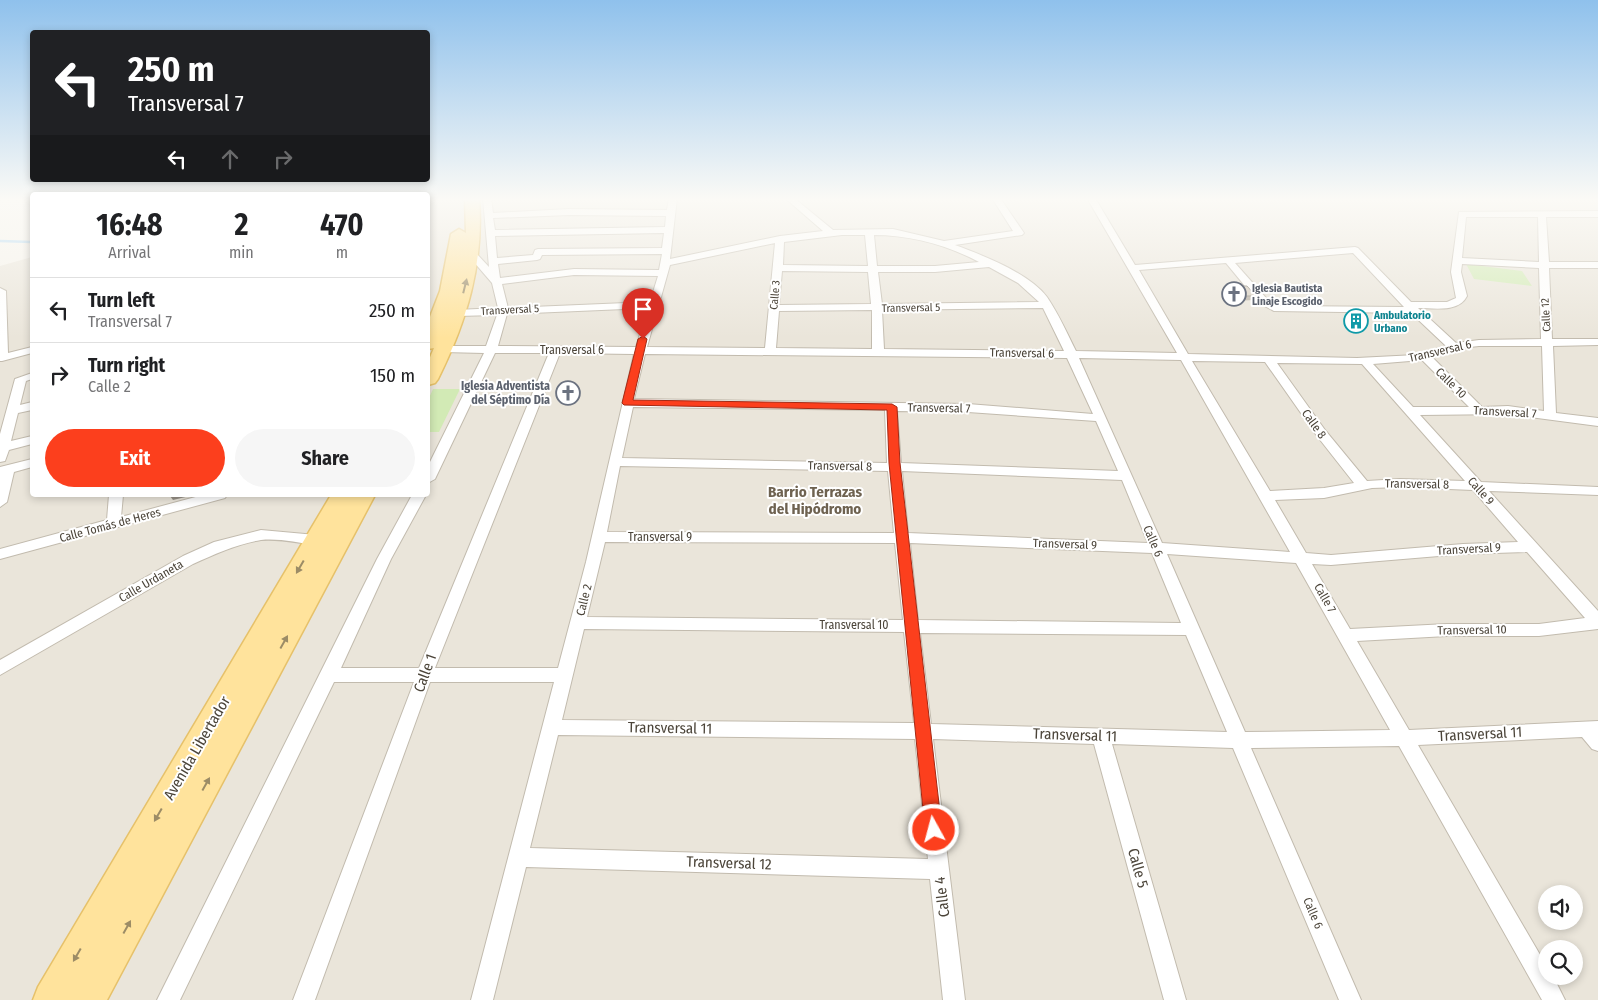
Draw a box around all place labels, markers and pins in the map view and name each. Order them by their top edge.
church icon: Iglesia Bautista Linaje Escogido [1221,281,1247,307]
place label: Iglesia Bautista Linaje Escogido [1252,282,1323,308]
pin [622,288,664,339]
building icon: Ambulatorio Urbano [1343,308,1369,334]
place label: Ambulatorio Urbano [1373,309,1431,335]
place label: Iglesia Adventista del Séptimo Día [461,379,550,407]
church icon: Iglesia Adventista del Séptimo Día [555,380,581,406]

